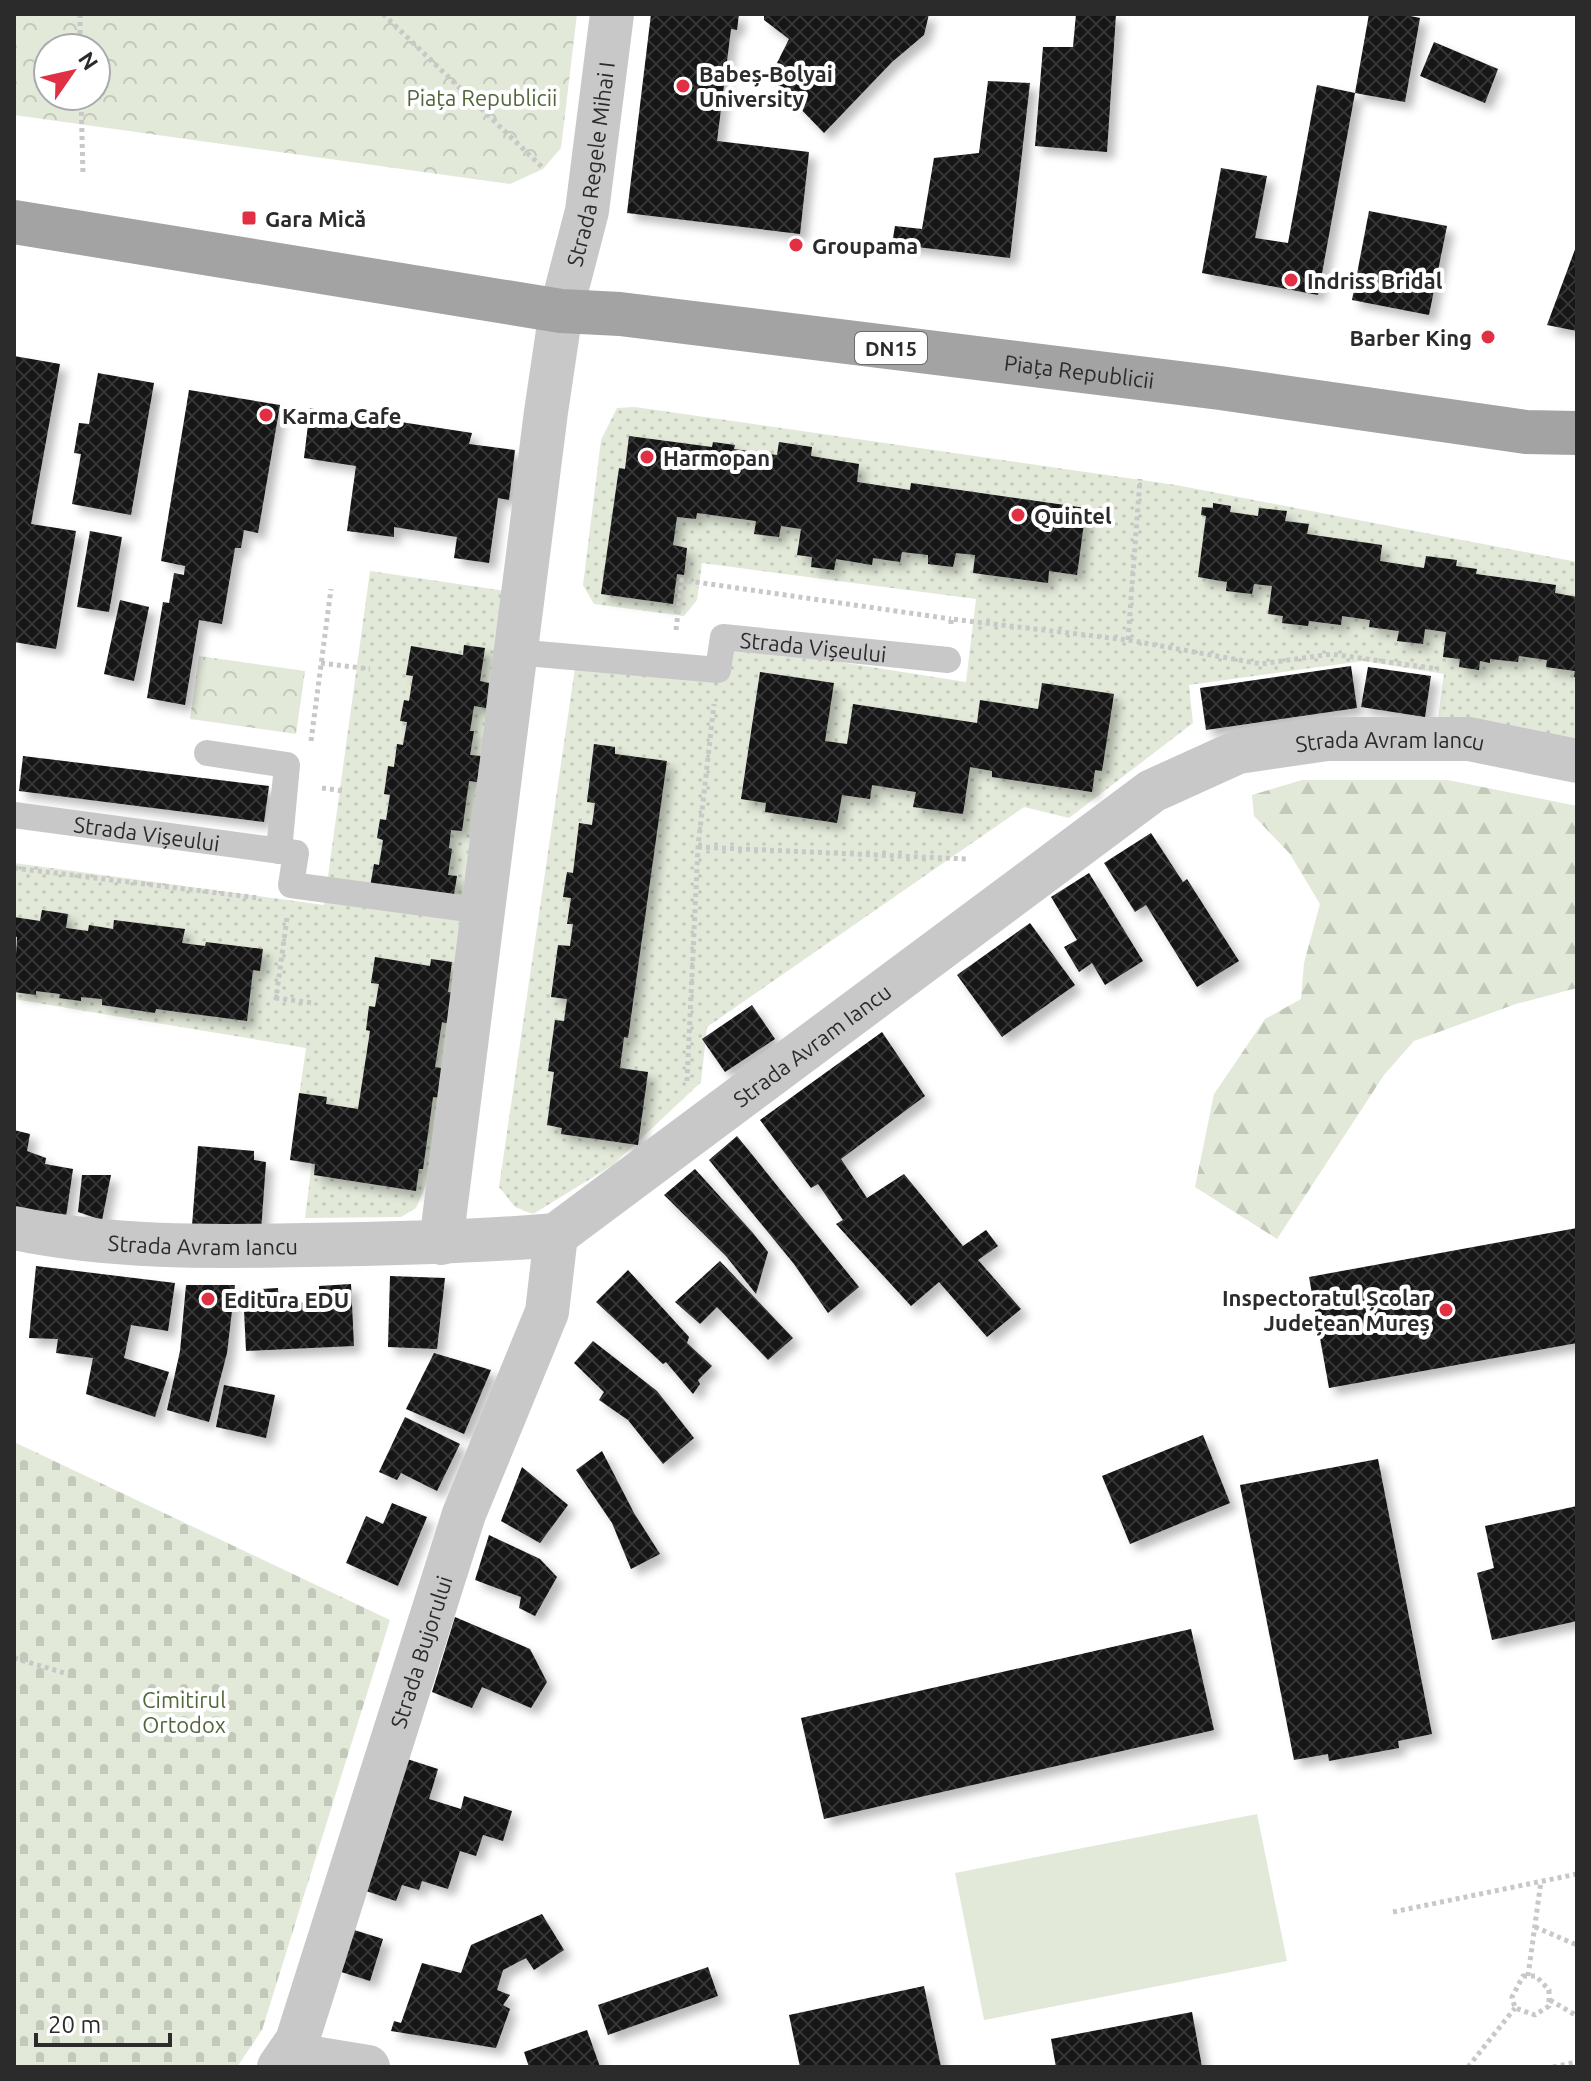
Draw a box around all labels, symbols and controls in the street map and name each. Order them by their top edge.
north arrow [32,32,112,112]
text: N [74,47,104,74]
street label: Strada Regele Mihai I [561,60,618,269]
place label: Babeș-Bolyai University [699,61,833,111]
marker: Babeș-Bolyai University [674,77,692,95]
park label: Piața Republicii [407,85,557,110]
place label: Gara Mică [265,206,366,231]
marker: Gara Mică [240,209,258,227]
place label: Groupama [812,233,918,258]
marker: Groupama [787,236,805,254]
place label: Indriss Bridal [1307,268,1443,293]
marker: Indriss Bridal [1282,271,1300,289]
place label: Barber King [1349,325,1472,350]
marker: Barber King [1479,328,1497,346]
road number: DN15 [855,332,927,364]
street label: Piața Republicii [1003,349,1156,392]
place label: Karma Cafe [282,403,401,428]
marker: Karma Cafe [257,406,275,424]
place label: Harmopan [663,445,770,470]
marker: Harmopan [638,448,656,466]
place label: Quintel [1034,503,1112,528]
marker: Quintel [1009,506,1027,524]
street label: Strada Vișeului [739,626,888,666]
street label: Strada Avram Iancu [1294,727,1487,756]
street label: Strada Vișeului [72,811,221,855]
street label: Strada Avram Iancu [728,978,895,1111]
street label: Strada Avram Iancu [107,1229,298,1259]
place label: Inspectoratul Școlar Județean Mureș [1222,1285,1430,1336]
place label: Editura EDU [224,1287,349,1312]
marker: Editura EDU [199,1290,217,1308]
marker: Inspectoratul Școlar Județean Mureș [1437,1301,1455,1319]
street label: Strada Bujorului [385,1572,456,1731]
park label: Cimitirul Ortodox [142,1687,226,1737]
scale bar [36,1997,170,2047]
text: 20 m [48,2011,101,2038]

